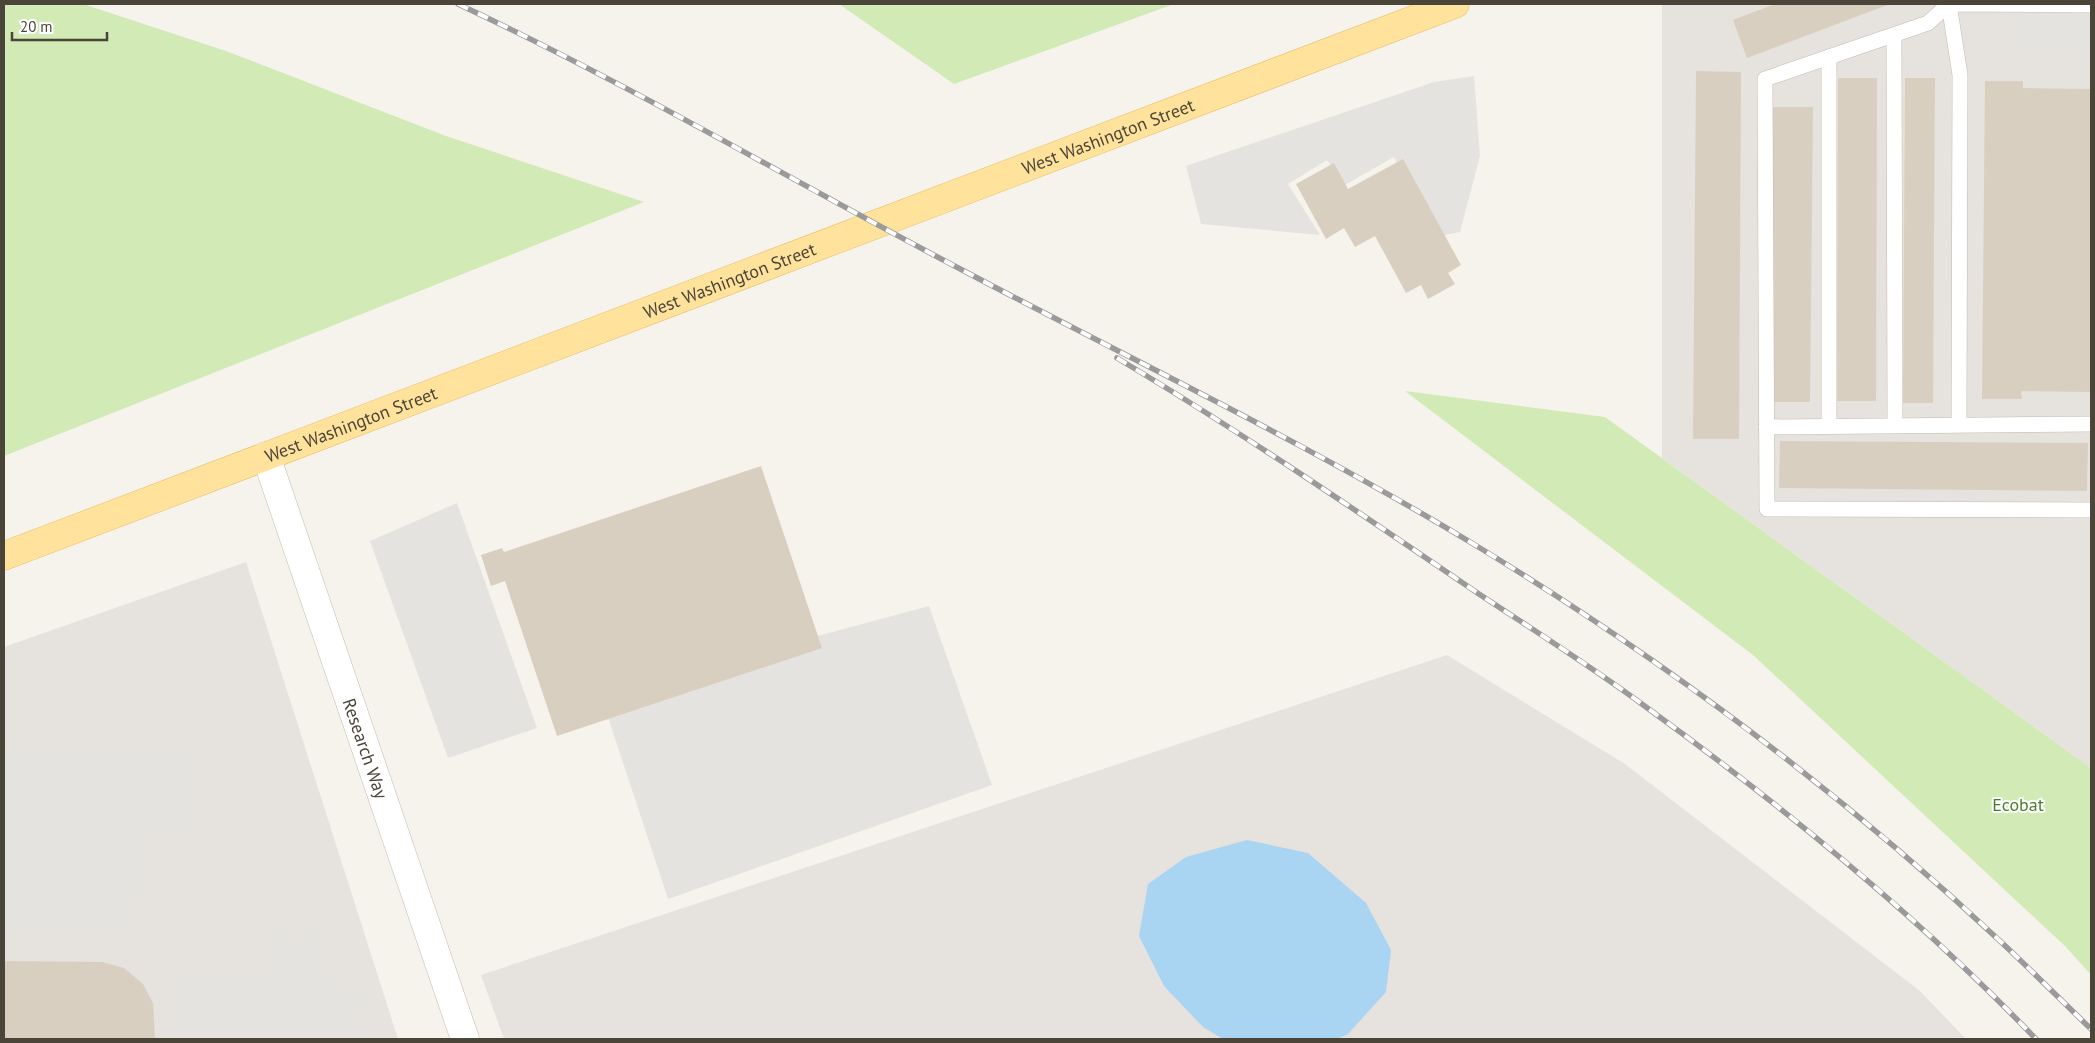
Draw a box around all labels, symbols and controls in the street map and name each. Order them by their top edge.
scale bar [12,10,108,42]
text: 20 m [20,17,53,36]
street label: West Washington Street [1018,93,1197,179]
street label: West Washington Street [640,237,819,323]
street label: West Washington Street [261,381,440,467]
street label: Research Way [338,695,394,802]
park label: Ecobat [1992,793,2044,816]

